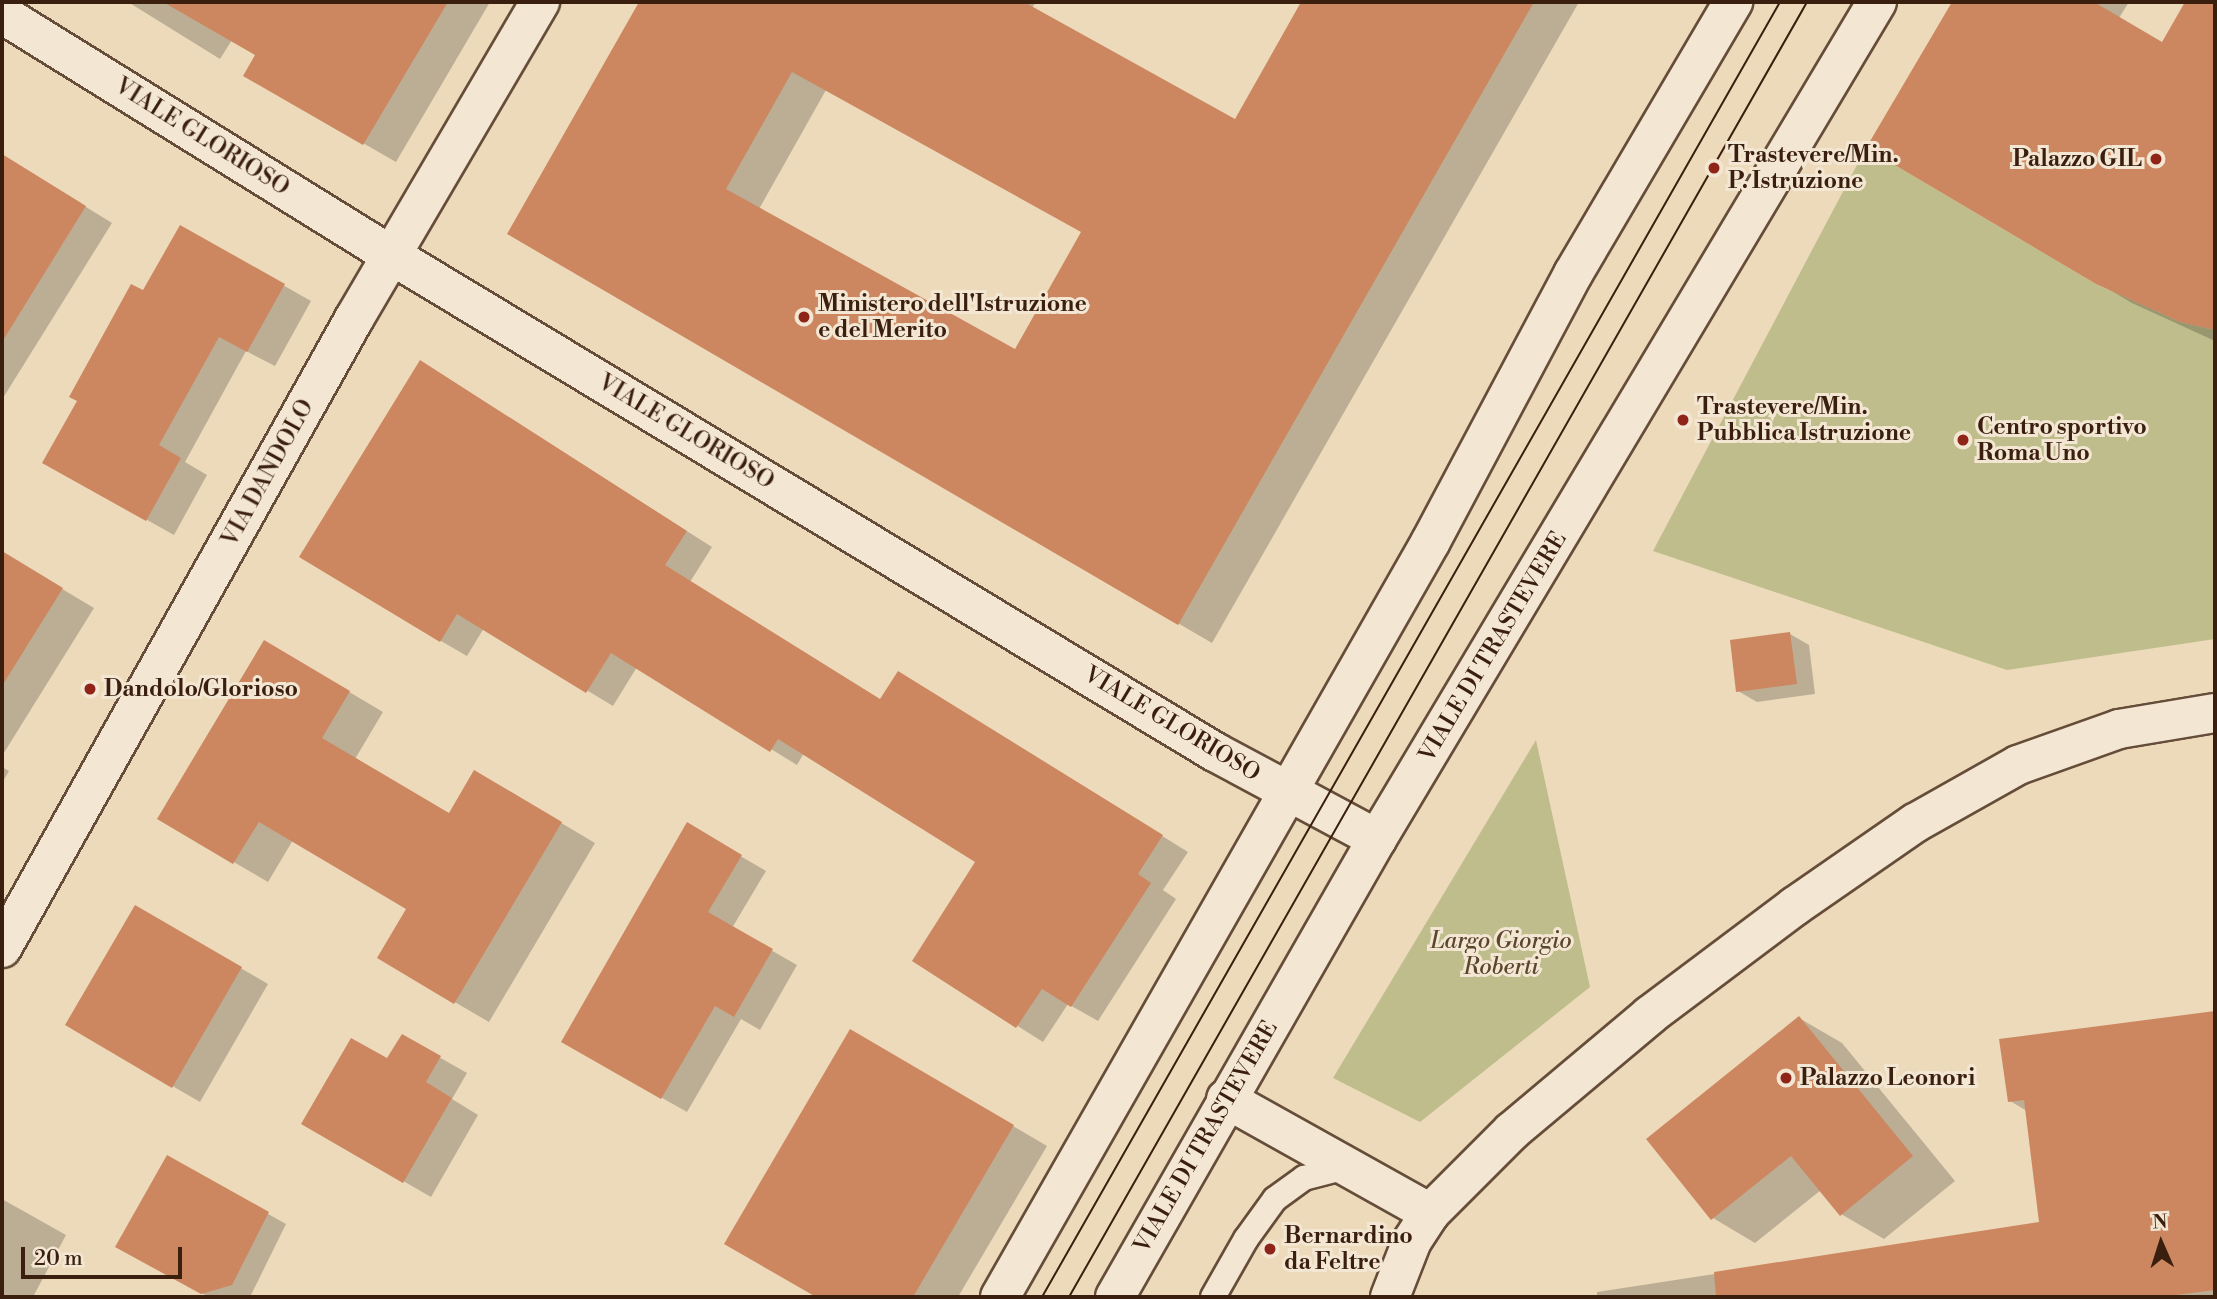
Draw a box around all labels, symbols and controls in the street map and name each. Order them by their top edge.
street label: VIALE GLORIOSO [110,72,294,202]
place label: Trastevere/Min. P. Istruzione [1728,141,1899,195]
place label: Palazzo GIL [2013,145,2142,173]
marker: Palazzo GIL [2148,151,2164,167]
marker: Trastevere/Min. P. Istruzione [1706,160,1722,176]
place label: Ministero dell'Istruzione e del Merito [818,290,1087,344]
marker: Ministero dell'Istruzione e del Merito [796,309,812,325]
street label: VIALE GLORIOSO [593,369,779,495]
place label: Trastevere/Min. Pubblica Istruzione [1697,393,1911,447]
street label: VIA DANDOLO [216,395,320,551]
marker: Trastevere/Min. Pubblica Istruzione [1675,412,1691,428]
place label: Centro sportivo Roma Uno [1977,413,2147,467]
marker: Centro sportivo Roma Uno [1955,432,1971,448]
street label: VIALE DI TRASTEVERE [1413,527,1573,767]
street label: VIALE GLORIOSO [1079,661,1265,787]
place label: Dandolo/Glorioso [104,675,298,703]
marker: Dandolo/Glorioso [82,681,98,697]
park label: Largo Giorgio Roberti [1430,927,1572,981]
street label: VIALE DI TRASTEVERE [1128,1016,1284,1258]
place label: Palazzo Leonori [1800,1064,1975,1092]
marker: Palazzo Leonori [1778,1070,1794,1086]
north arrow [2126,1208,2196,1278]
text: N [2152,1210,2168,1234]
place label: Bernardino da Feltre [1284,1222,1413,1276]
scale bar [24,1232,186,1276]
marker: Bernardino da Feltre [1262,1241,1278,1257]
text: 20 m [34,1246,83,1272]

